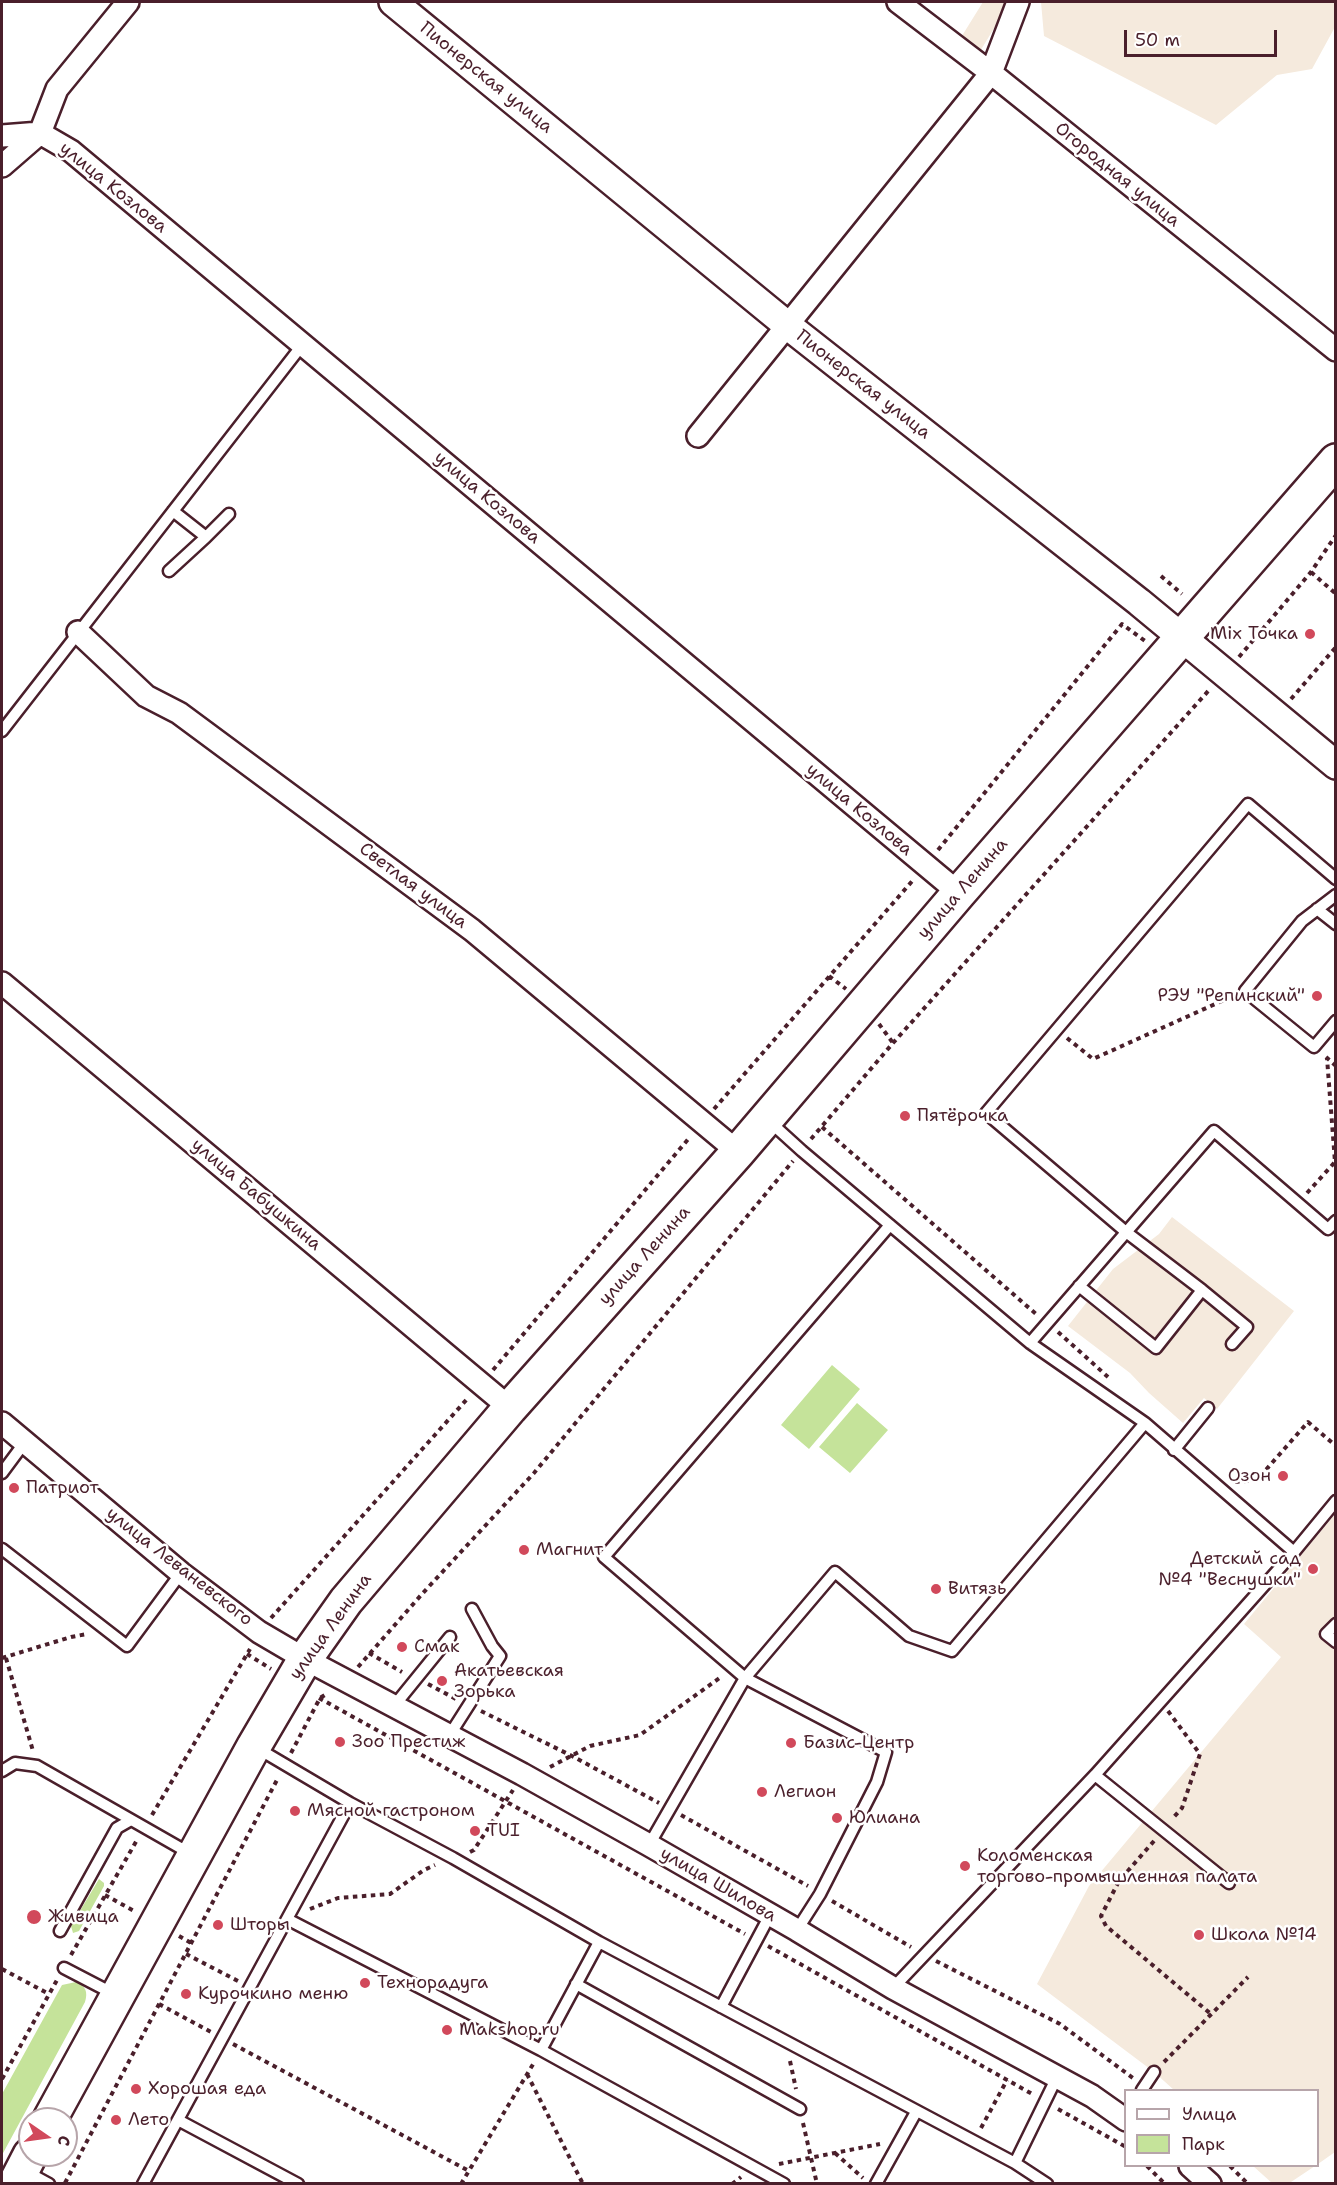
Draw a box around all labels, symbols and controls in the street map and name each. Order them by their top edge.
street label: Пионерская улица [415,18,557,138]
scale bar [1127,18,1280,56]
text: 50 m [1135,28,1180,52]
street label: Огородная улица [1050,118,1184,232]
street label: улица Козлова [55,138,171,238]
street label: Пионерская улица [792,326,934,444]
street label: улица Козлова [429,447,545,549]
place label: Mix Точка [1210,623,1298,645]
marker: Mix Точка [1303,627,1317,641]
street label: улица Козлова [801,759,917,861]
street label: улица Ленина [913,834,1013,944]
street label: Светлая улица [355,838,471,934]
place label: РЭУ "Репинский" [1158,985,1305,1007]
marker: РЭУ "Репинский" [1310,989,1324,1003]
place label: Пятёрочка [917,1105,1008,1127]
marker: Пятёрочка [898,1109,912,1123]
street label: улица Бабушкина [187,1134,325,1256]
street label: улица Ленина [595,1202,695,1310]
place label: Озон [1228,1465,1271,1487]
marker: Озон [1276,1469,1290,1483]
place label: Патриот [26,1477,99,1499]
marker: Патриот [7,1481,21,1495]
street label: улица Леваневского [101,1503,257,1631]
place label: Магнит [536,1539,603,1561]
marker: Магнит [517,1543,531,1557]
place label: Детский сад №4 "Веснушки" [1158,1548,1301,1590]
marker: Детский сад №4 "Веснушки" [1306,1562,1320,1576]
street label: улица Ленина [285,1570,377,1684]
place label: Витязь [948,1578,1006,1600]
marker: Витязь [929,1582,943,1596]
place label: Смак [414,1636,460,1658]
marker: Смак [395,1640,409,1654]
place label: Акатьевская Зорька [454,1660,564,1702]
marker: Акатьевская Зорька [435,1674,449,1688]
place label: Зоо Престиж [352,1731,465,1753]
place label: Базис-Центр [803,1732,914,1754]
marker: Зоо Престиж [333,1735,347,1749]
marker: Базис-Центр [784,1736,798,1750]
place label: Легион [774,1781,836,1803]
marker: Легион [755,1785,769,1799]
place label: Мясной гастроном [307,1800,475,1822]
marker: Мясной гастроном [288,1804,302,1818]
place label: Юлиана [849,1807,920,1829]
marker: Юлиана [830,1811,844,1825]
place label: TUI [487,1820,520,1842]
marker: TUI [468,1824,482,1838]
street label: улица Шилова [656,1843,780,1927]
place label: Коломенская торгово-промышленная палата [977,1845,1257,1888]
marker: Коломенская торгово-промышленная палата [958,1859,972,1873]
place label: Живица [48,1906,119,1928]
marker: Живица [25,1908,43,1926]
place label: Шторы [230,1914,290,1936]
marker: Шторы [211,1918,225,1932]
place label: Школа №14 [1211,1924,1317,1946]
marker: Школа №14 [1192,1928,1206,1942]
place label: Технорадуга [377,1972,488,1994]
marker: Технорадуга [358,1976,372,1990]
place label: Курочкино меню [198,1983,349,2005]
marker: Курочкино меню [179,1987,193,2001]
place label: Makshop.ru [459,2019,560,2041]
marker: Makshop.ru [440,2023,454,2037]
place label: Хорошая еда [148,2078,266,2100]
marker: Хорошая еда [129,2082,143,2096]
legend [1124,2089,1319,2167]
text: Улица [1182,2102,1236,2126]
north arrow [18,2107,78,2167]
place label: Лето [128,2109,169,2131]
marker: Лето [109,2113,123,2127]
text: Парк [1182,2132,1225,2156]
text: С [53,2134,75,2148]

